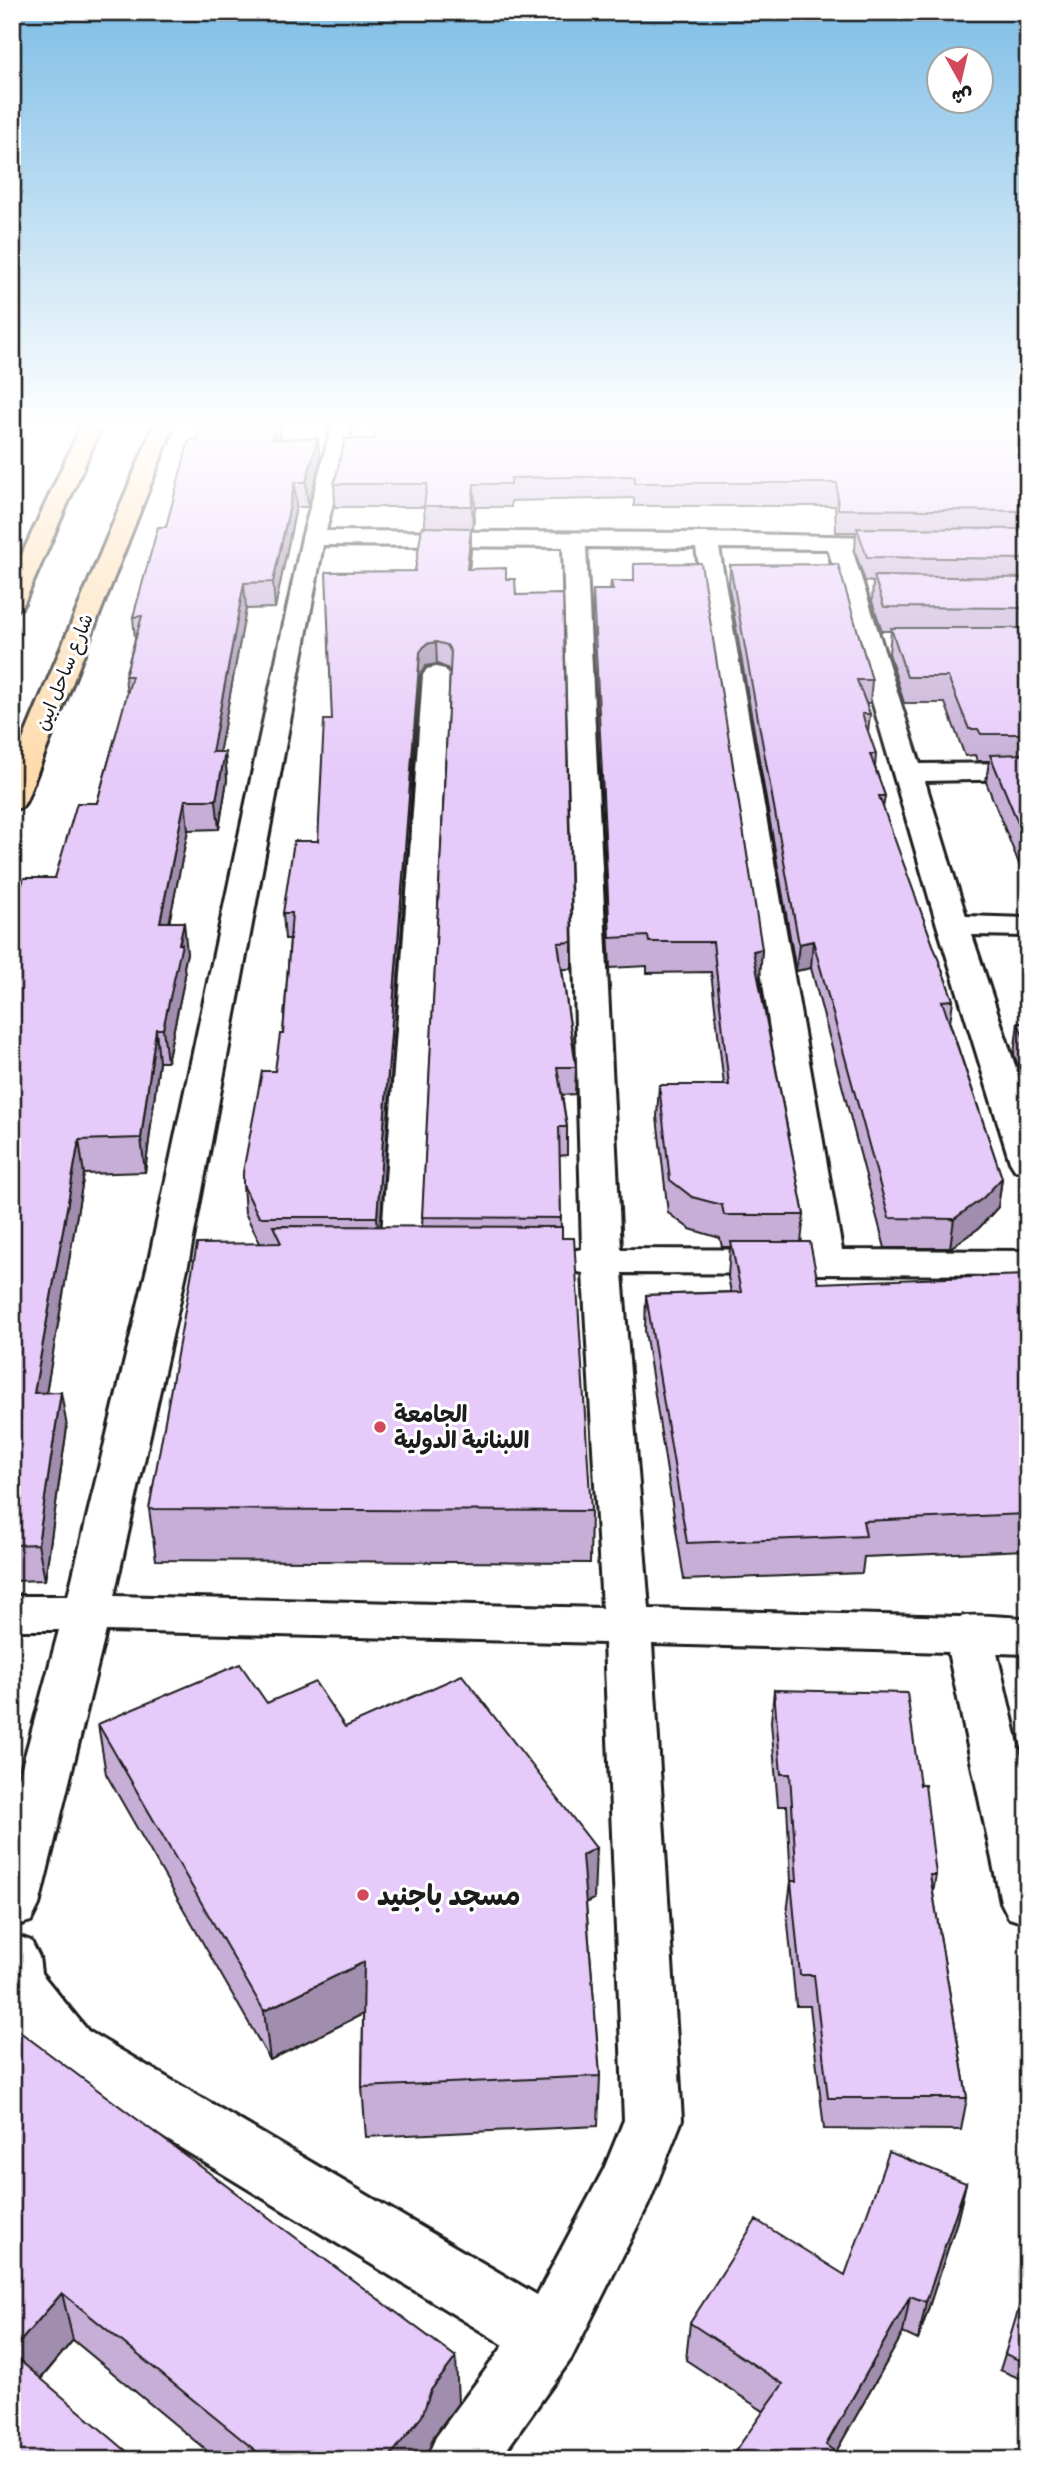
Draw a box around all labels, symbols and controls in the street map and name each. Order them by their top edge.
north arrow [925,46,995,116]
text: ش [950,83,974,109]
street label: شارع ساحل ابين [30,610,100,735]
place label: الجامعة اللبنانية الدولية [394,1400,529,1455]
marker: الجامعة اللبنانية الدولية [372,1419,388,1435]
place label: مسجد باجنيد [377,1878,520,1913]
marker: مسجد باجنيد [355,1887,371,1903]

